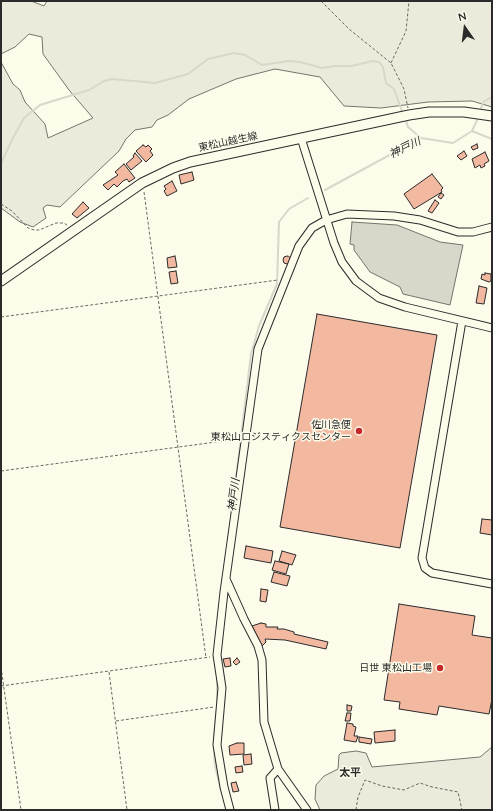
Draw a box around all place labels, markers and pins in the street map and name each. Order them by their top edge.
place label: 佐川急便 東松山ロジスティクスセンター [211,419,351,442]
marker: 佐川急便 東松山ロジスティクスセンター [354,426,364,436]
place label: 日世 東松山工場 [359,662,432,674]
marker: 日世 東松山工場 [435,663,445,673]

